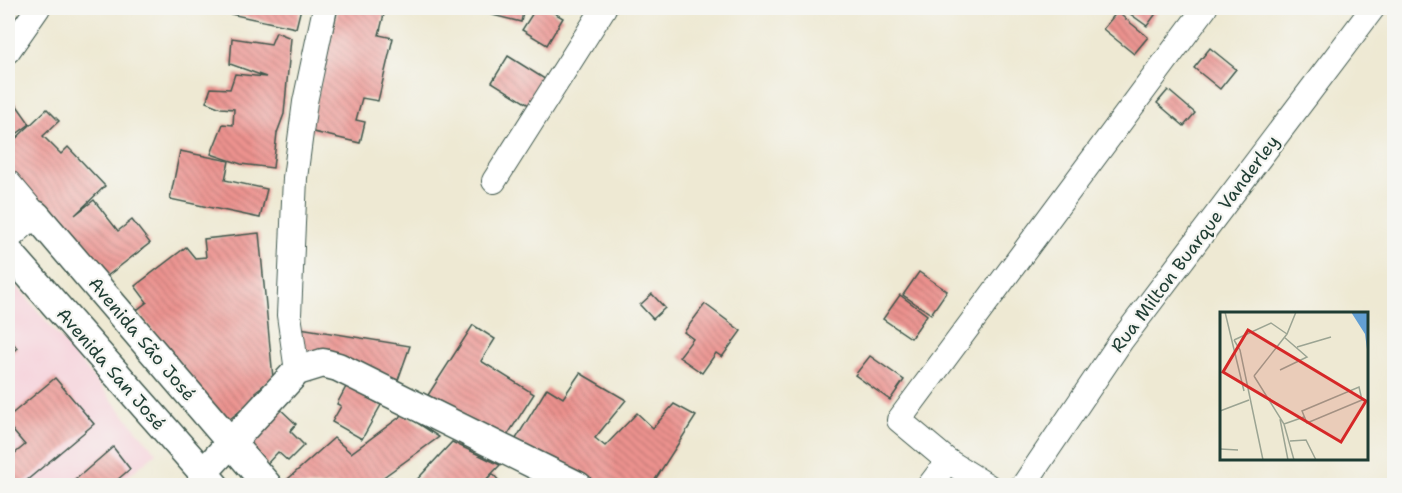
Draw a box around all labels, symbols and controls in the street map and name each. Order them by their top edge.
street label: Rua Milton Buarque Vanderley [1105,131,1285,357]
street label: Avenida São José [83,272,201,406]
street label: Avenida San José [51,303,171,435]
inset map [1220,312,1369,460]

